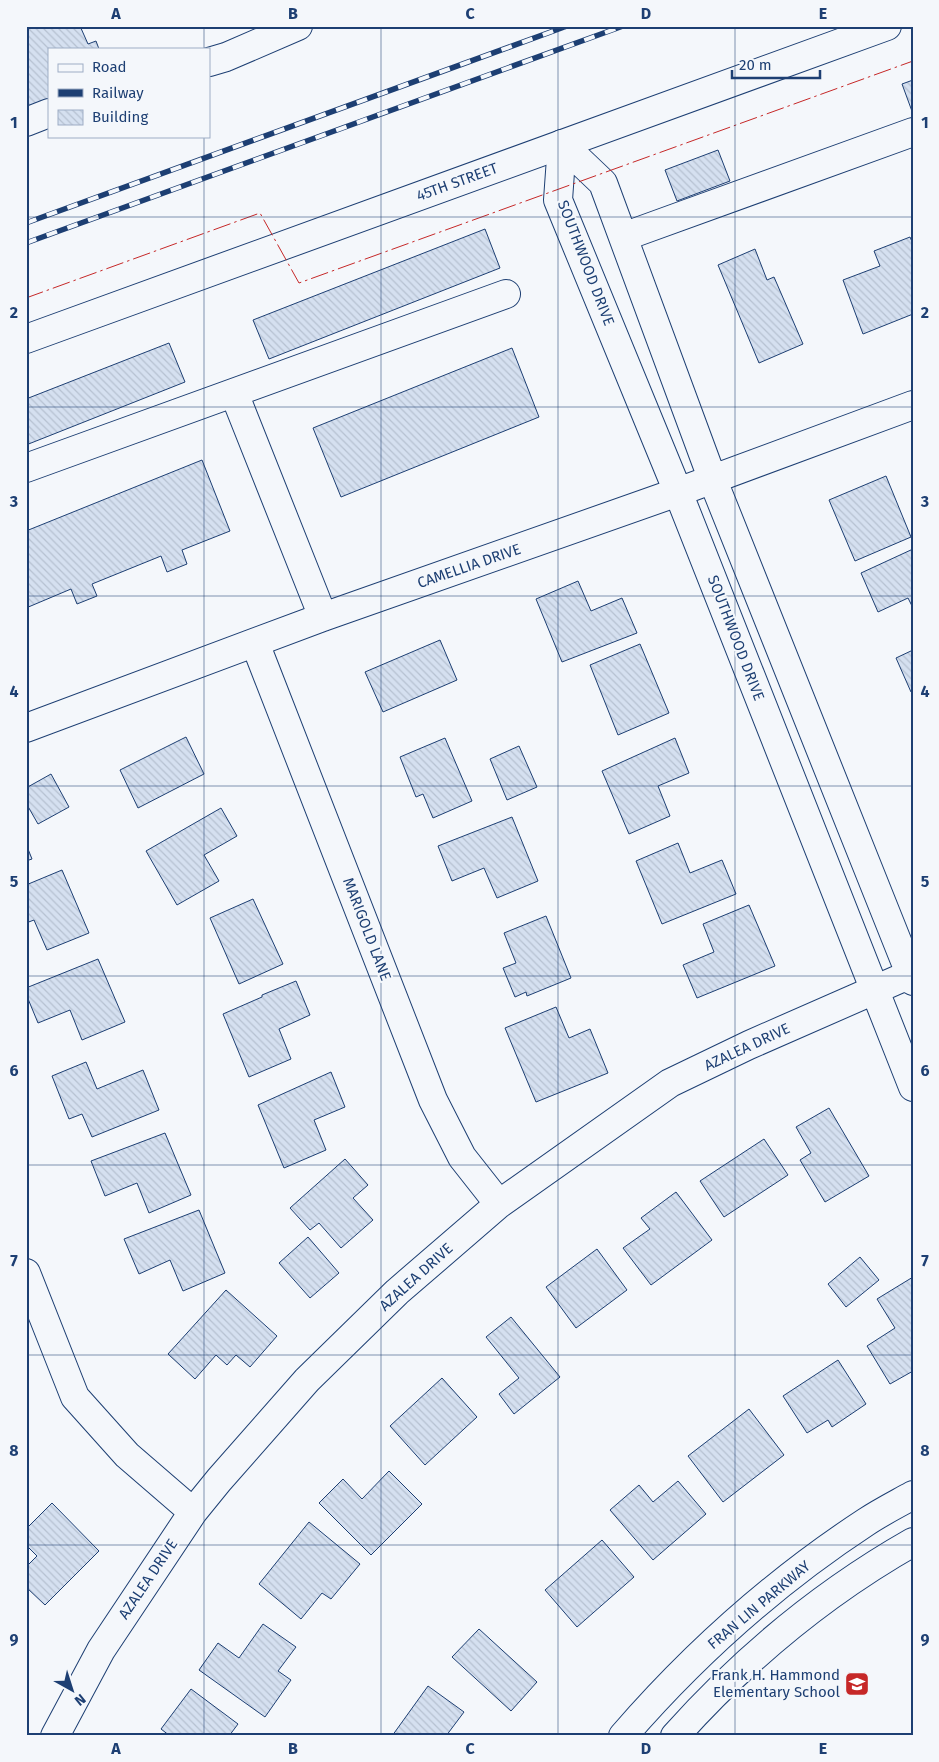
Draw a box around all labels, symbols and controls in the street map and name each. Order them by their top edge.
text: A [110,4,121,23]
text: B [288,4,298,23]
text: C [465,4,475,23]
text: D [641,4,651,23]
text: E [819,4,827,23]
legend [48,48,210,138]
scale bar [732,48,819,80]
text: 20 m [739,56,772,74]
text: Road [92,58,127,76]
text: Railway [92,84,144,102]
text: Building [92,108,148,126]
text: 1 [10,113,18,132]
text: 1 [921,113,929,132]
street label: 45TH STREET [414,159,500,205]
street label: SOUTHWOOD DRIVE [554,198,618,328]
text: 2 [10,303,18,322]
text: 2 [921,303,929,322]
text: 3 [9,492,18,511]
text: 3 [920,492,929,511]
street label: CAMELLIA DRIVE [415,540,523,592]
street label: SOUTHWOOD DRIVE [704,573,768,703]
text: 4 [9,682,19,701]
text: 4 [920,682,930,701]
text: 5 [10,872,19,891]
text: 5 [921,872,930,891]
street label: MARIGOLD LANE [339,875,395,983]
street label: AZALEA DRIVE [701,1019,793,1075]
text: 6 [9,1061,19,1080]
text: 6 [920,1061,930,1080]
street label: AZALEA DRIVE [376,1239,456,1315]
text: 7 [10,1251,18,1270]
text: 7 [921,1251,929,1270]
text: 8 [9,1441,19,1460]
text: 8 [920,1441,930,1460]
street label: AZALEA DRIVE [115,1536,181,1622]
street label: FRAN LIN PARKWAY [704,1556,814,1653]
text: 9 [10,1630,19,1649]
text: 9 [921,1630,930,1649]
north arrow [48,1664,98,1714]
place label: Frank H. Hammond Elementary School [711,1666,841,1701]
school or university icon: Frank H. Hammond Elementary School [844,1671,870,1697]
text: N [71,1690,89,1709]
text: A [110,1739,121,1758]
text: B [288,1739,298,1758]
text: C [465,1739,475,1758]
text: D [641,1739,651,1758]
text: E [819,1739,827,1758]

